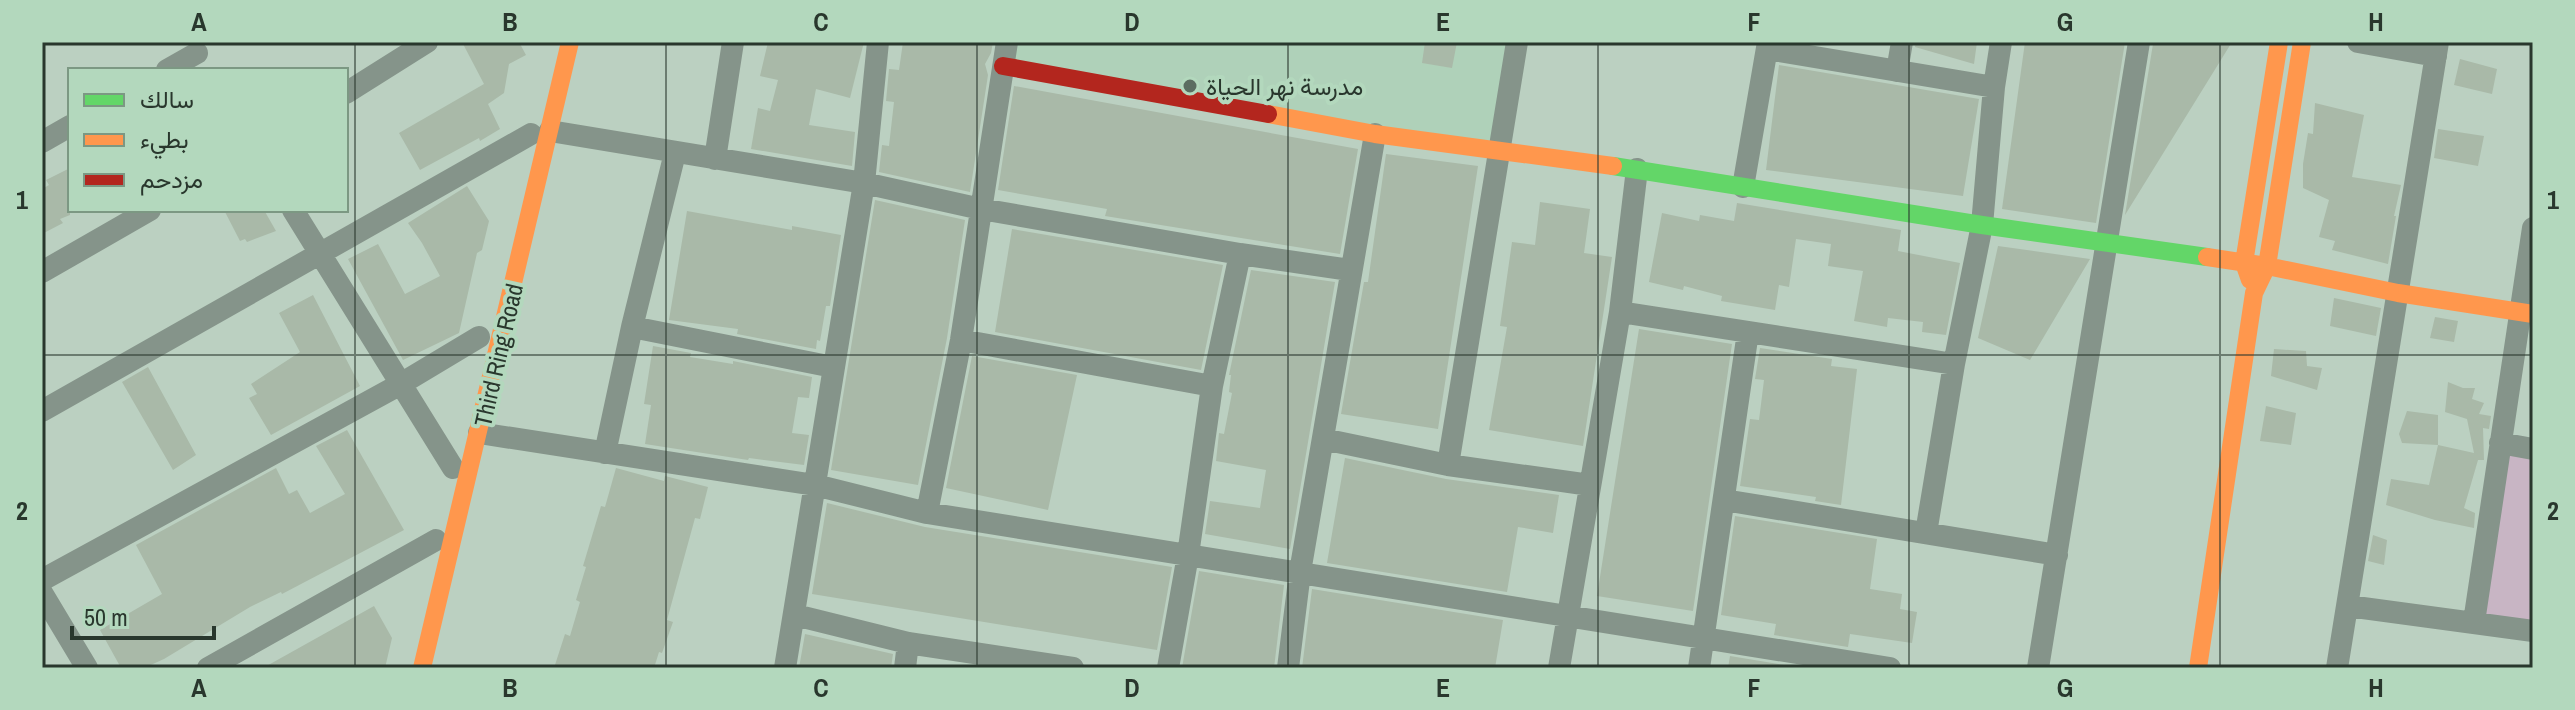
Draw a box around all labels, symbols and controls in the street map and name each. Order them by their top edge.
text: A [191,4,207,39]
text: B [502,4,518,39]
text: C [813,4,829,39]
text: D [1124,4,1140,39]
text: E [1436,4,1450,39]
text: F [1747,4,1761,39]
text: G [2057,4,2073,39]
text: H [2368,4,2384,39]
legend [68,68,348,212]
place label: مدرسة نهر الحياة [1206,70,1363,102]
marker: مدرسة نهر الحياة [1181,77,1199,95]
text: سالك [140,83,194,115]
text: بطيء [140,123,189,159]
text: مزدحم [140,163,203,196]
text: 1 [16,182,28,217]
text: 1 [2547,182,2559,217]
street label: Third Ring Road [466,281,530,429]
text: 2 [16,493,28,528]
text: 2 [2547,493,2559,528]
scale bar [72,590,214,640]
text: 50 m [84,601,128,633]
text: A [191,670,207,705]
text: B [502,670,518,705]
text: C [813,670,829,705]
text: D [1124,670,1140,705]
text: E [1436,670,1450,705]
text: F [1747,670,1761,705]
text: G [2057,670,2073,705]
text: H [2368,670,2384,705]

